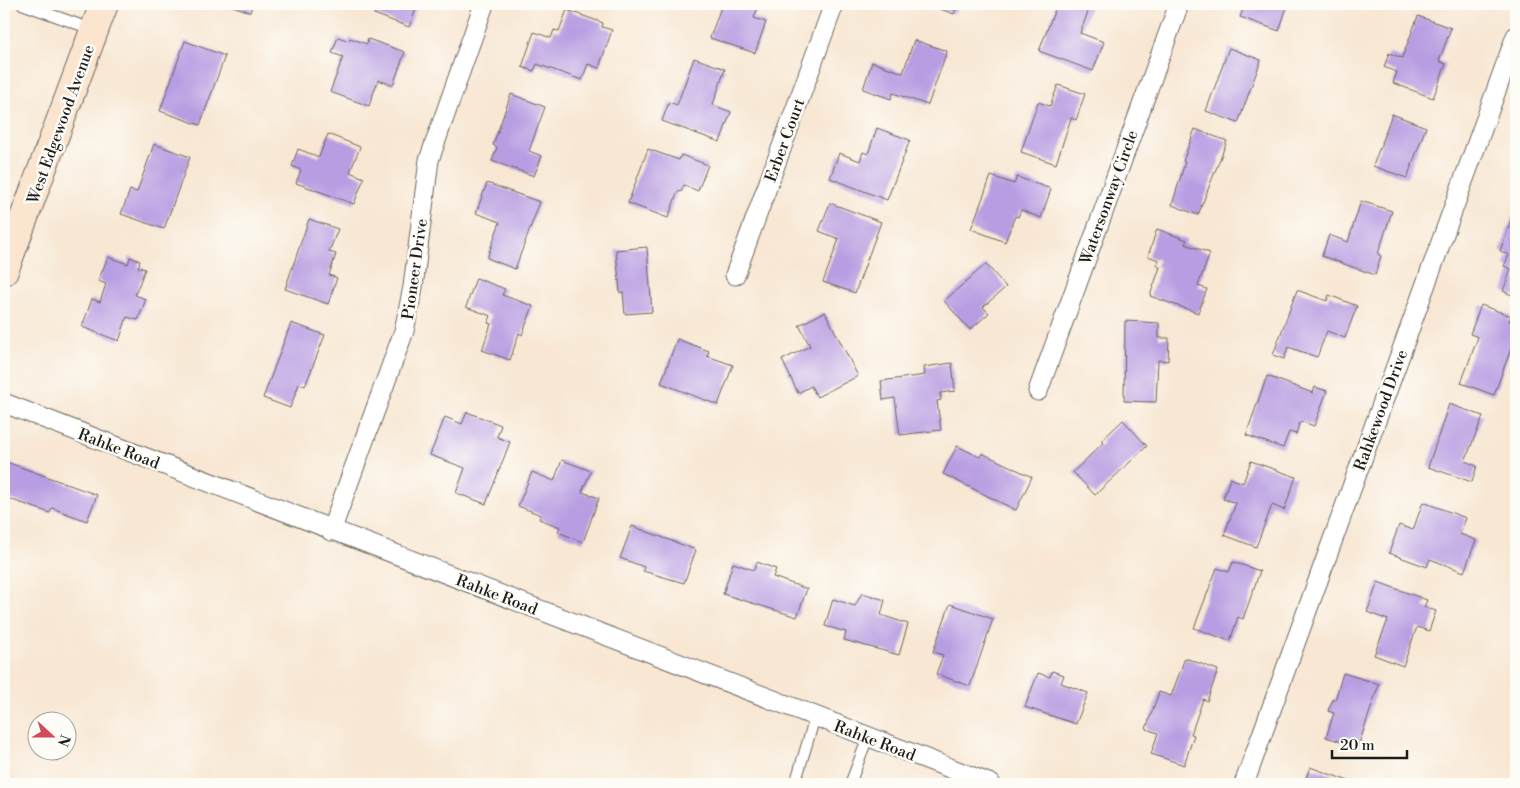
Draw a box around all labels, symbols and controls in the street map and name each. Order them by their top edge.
street label: West Edgewood Avenue [22,42,99,208]
street label: Erber Court [761,96,809,185]
street label: Watersonway Circle [1075,127,1143,268]
street label: Pioneer Drive [398,217,432,321]
street label: Rahkewood Drive [1350,347,1412,474]
street label: Rahke Road [75,424,162,474]
street label: Rahke Road [453,570,540,620]
north arrow [28,710,78,760]
street label: Rahke Road [831,716,918,766]
scale bar [1332,728,1408,760]
text: N [53,732,74,749]
text: 20 m [1340,736,1375,755]

